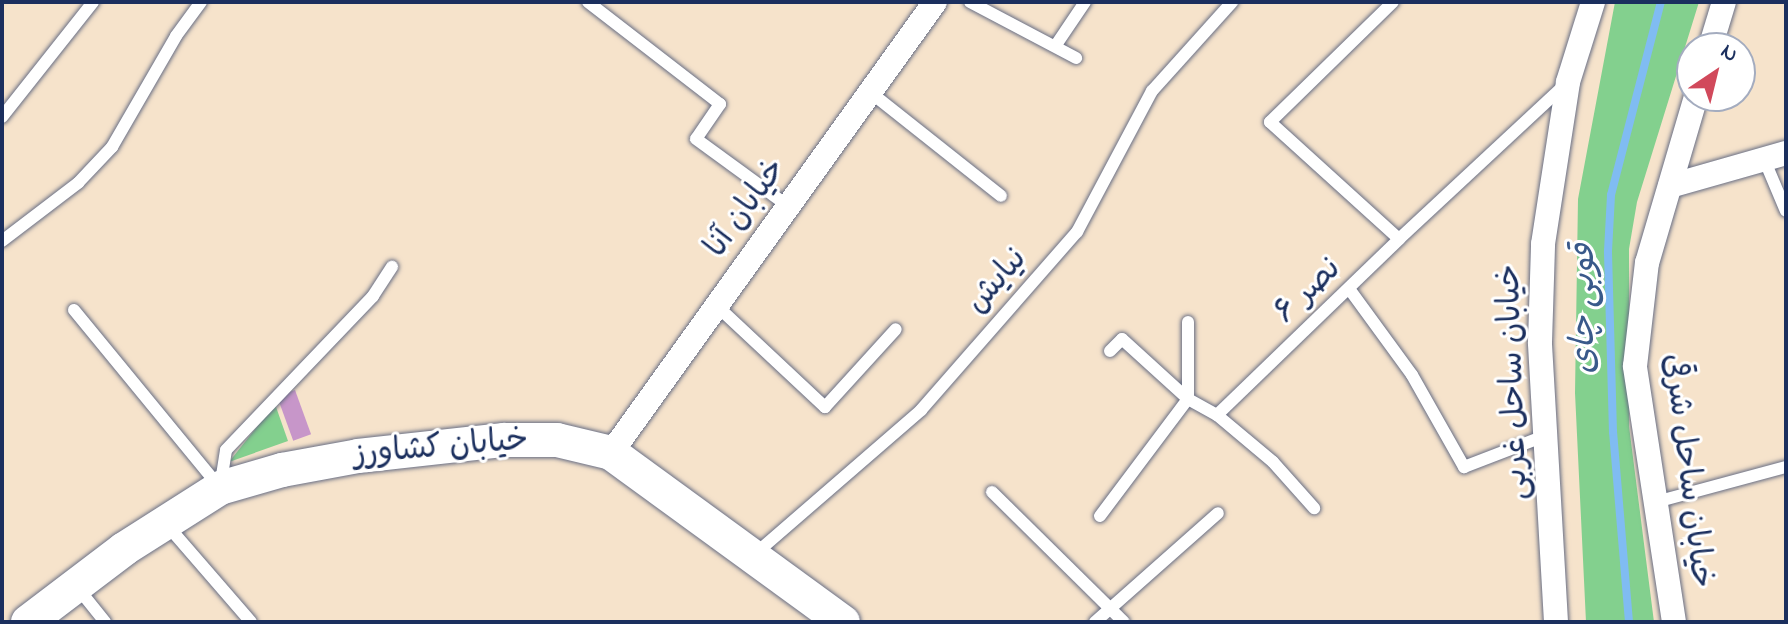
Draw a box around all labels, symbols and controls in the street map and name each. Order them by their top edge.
north arrow [1676,32,1756,112]
text: N [1713,37,1744,71]
street label: خیابان آنا [698,152,796,266]
street label: نیایش [959,242,1037,322]
water label: قوبی چای [1566,244,1606,374]
street label: نصر ۶ [1267,251,1351,333]
street label: خیابان ساحل غربی [1492,263,1538,501]
street label: خیابان ساحل شرقی [1653,352,1719,590]
street label: خیابان کشاورز [352,422,530,476]

